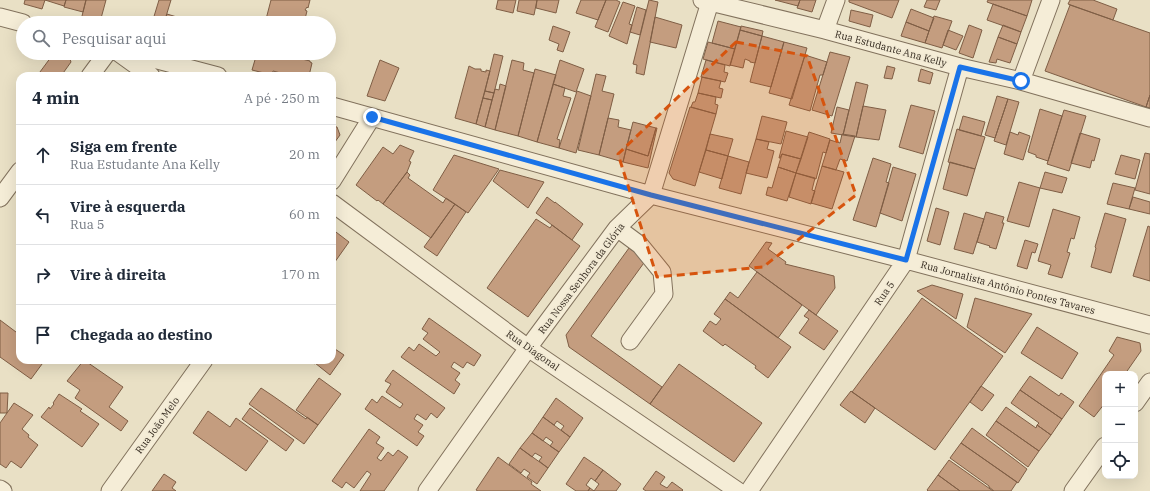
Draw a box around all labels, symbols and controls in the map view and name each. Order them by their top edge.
search box [16,16,336,60]
icon: search [30,27,52,49]
street label: Rua Estudante Ana Kelly [834,27,949,70]
text: Pesquisar aqui [62,29,166,48]
route start [1012,72,1030,90]
text: 4 min [32,87,80,109]
text: A pé · 250 m [244,90,320,107]
route end [363,108,381,126]
text: Siga em frente [70,137,177,156]
icon: ahead [32,144,54,166]
text: 20 m [289,146,320,163]
text: Rua Estudante Ana Kelly [70,156,220,173]
text: Vire à esquerda [70,197,186,216]
icon: left [32,204,54,226]
text: 60 m [289,206,320,223]
text: Rua 5 [70,216,105,233]
street label: Rua Nossa Senhora da Glória [535,220,628,337]
street label: Rua Jornalista Antônio Pontes Tavares [919,258,1097,317]
icon: right [32,264,54,286]
text: Vire à direita [70,265,166,284]
text: 170 m [281,266,320,283]
street label: Rua 5 [872,279,897,308]
icon: arrive [32,324,54,346]
text: Chegada ao destino [70,325,213,344]
street label: Rua Diagonal [504,327,562,374]
map controls [1102,371,1138,479]
button: + [1102,371,1138,407]
street label: Rua João Melo [132,394,183,456]
button: − [1102,407,1138,443]
button: locate [1102,443,1138,479]

